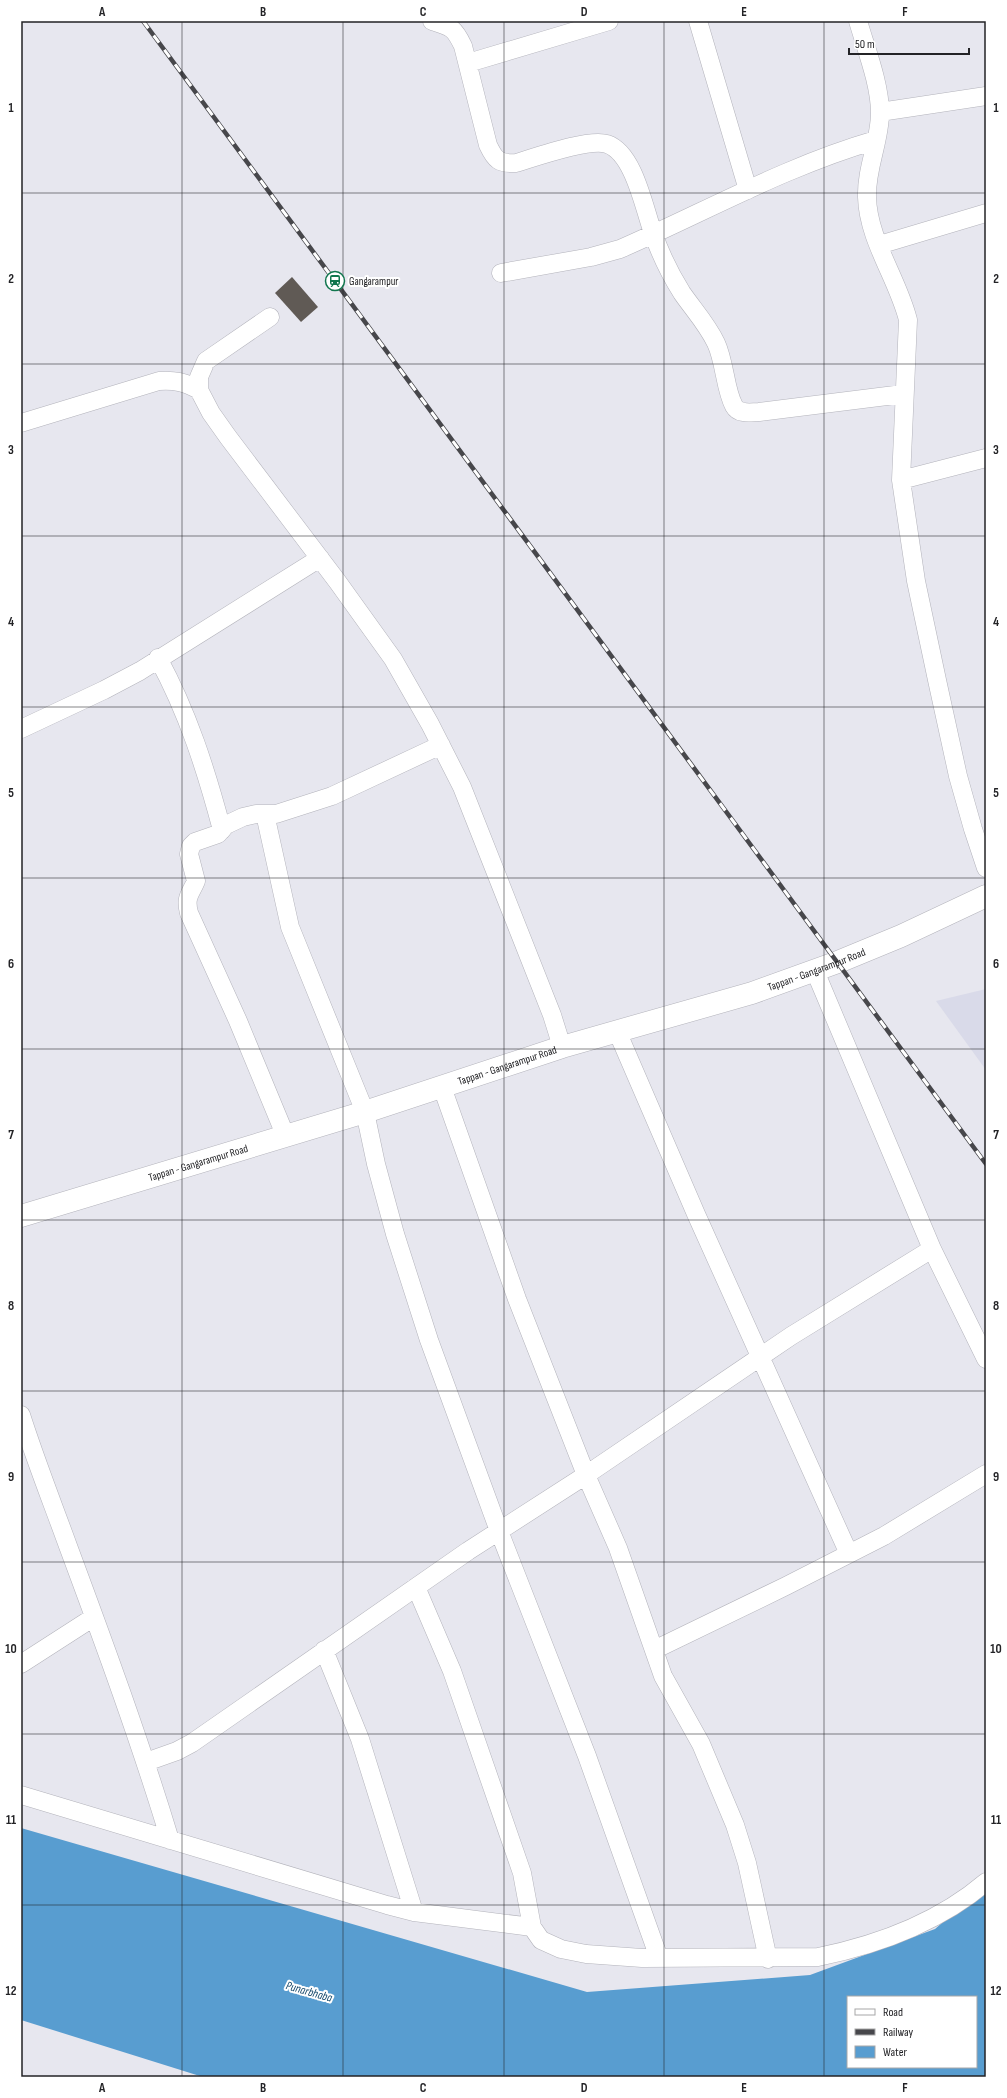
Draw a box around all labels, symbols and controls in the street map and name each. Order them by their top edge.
text: A [98,4,106,20]
text: B [260,4,266,20]
text: C [420,4,427,20]
text: D [581,4,588,20]
text: E [741,4,747,20]
text: F [902,4,908,20]
scale bar [849,30,969,56]
text: 50 m [855,37,875,52]
text: 1 [8,100,14,116]
text: 1 [993,100,999,116]
station icon: Gangarampur [324,270,346,292]
text: 2 [8,271,14,287]
text: 2 [993,271,999,287]
place label: Gangarampur [349,275,398,288]
text: 3 [8,442,14,458]
text: 3 [993,442,999,458]
text: 4 [8,614,14,630]
text: 4 [993,614,999,630]
text: 5 [8,785,14,801]
text: 5 [993,785,999,801]
street label: Tappan - Gangarampur Road [766,945,868,993]
text: 6 [8,956,14,972]
text: 6 [993,956,999,972]
street label: Tappan - Gangarampur Road [456,1043,559,1087]
text: 7 [8,1127,14,1143]
text: 7 [993,1127,999,1143]
street label: Tappan - Gangarampur Road [147,1141,250,1184]
text: 8 [8,1298,14,1314]
text: 8 [993,1298,999,1314]
text: 9 [8,1469,14,1485]
text: 9 [993,1469,999,1485]
text: 10 [5,1641,17,1657]
text: 10 [990,1641,1002,1657]
text: 11 [6,1812,16,1828]
text: 11 [991,1812,1001,1828]
water label: Punarbhaba [284,1978,334,2006]
text: 12 [6,1983,17,1999]
text: 12 [991,1983,1002,1999]
legend [847,1996,977,2068]
text: Road [883,2005,903,2020]
text: Railway [883,2025,914,2040]
text: Water [883,2045,907,2060]
text: A [98,2080,106,2096]
text: B [260,2080,266,2096]
text: C [420,2080,427,2096]
text: D [581,2080,588,2096]
text: E [741,2080,747,2096]
text: F [902,2080,908,2096]

